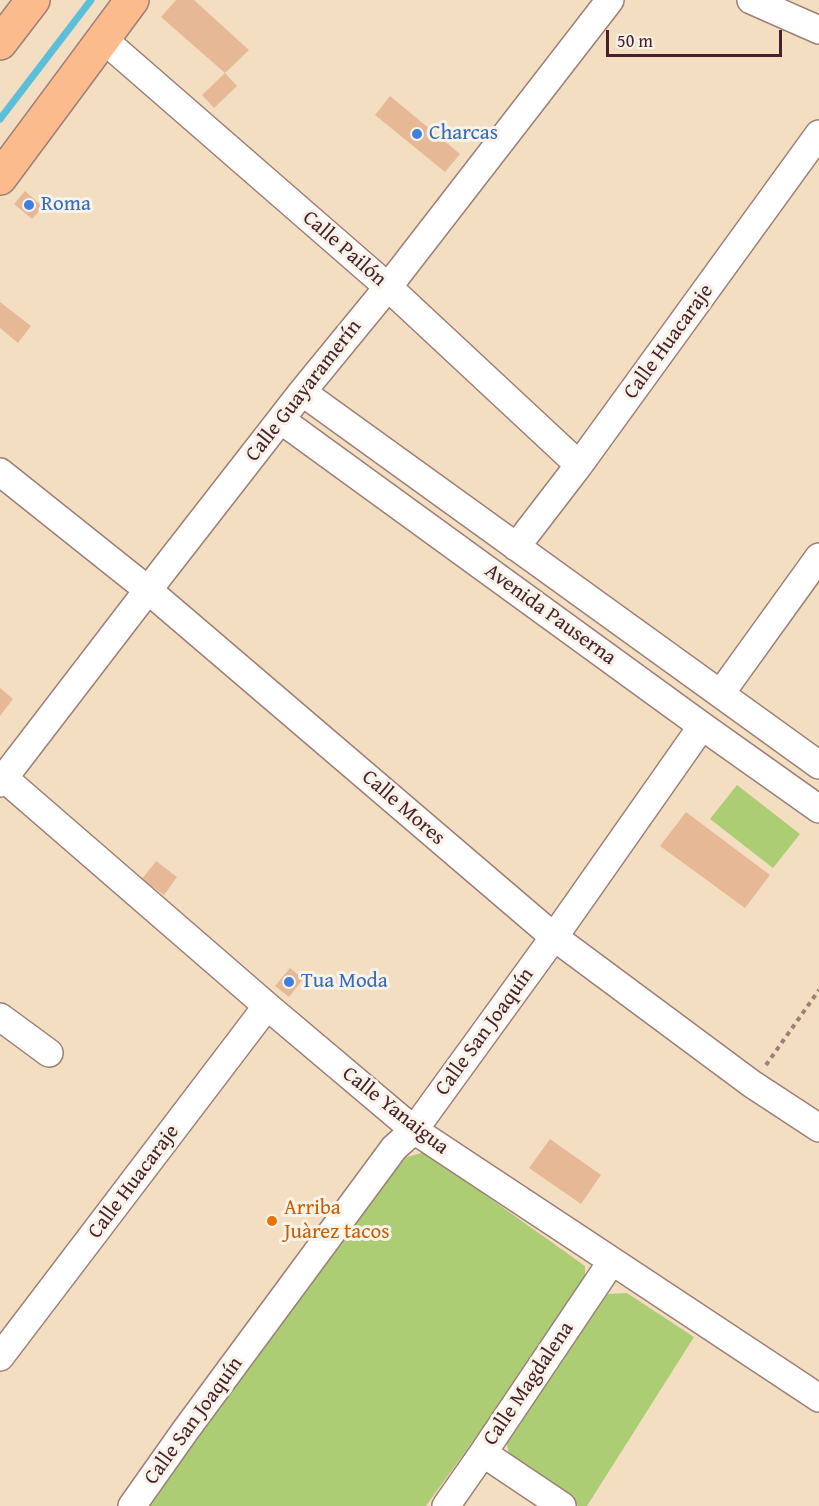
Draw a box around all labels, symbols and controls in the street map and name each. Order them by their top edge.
scale bar [609,18,784,56]
text: 50 m [617,27,653,54]
place label: Charcas [429,121,498,147]
marker: Charcas [410,127,424,141]
place label: Roma [41,192,91,218]
marker: Roma [22,198,36,212]
street label: Calle Pailón [297,206,391,292]
street label: Calle Huacaraje [619,280,719,404]
street label: Calle Guayaramerín [241,315,367,467]
street label: Avenida Pauserna [479,559,621,671]
street label: Calle Mores [356,765,450,851]
street label: Calle San Joaquín [430,963,540,1101]
place label: Tua Moda [301,969,388,995]
marker: Tua Moda [282,975,296,989]
street label: Calle Yanaigua [337,1062,453,1160]
street label: Calle Huacaraje [83,1120,185,1244]
place label: Arriba Juàrez tacos [284,1196,390,1246]
marker: Arriba Juàrez tacos [265,1214,279,1228]
street label: Calle Magdalena [478,1317,580,1451]
street label: Calle San Joaquín [139,1352,249,1490]

